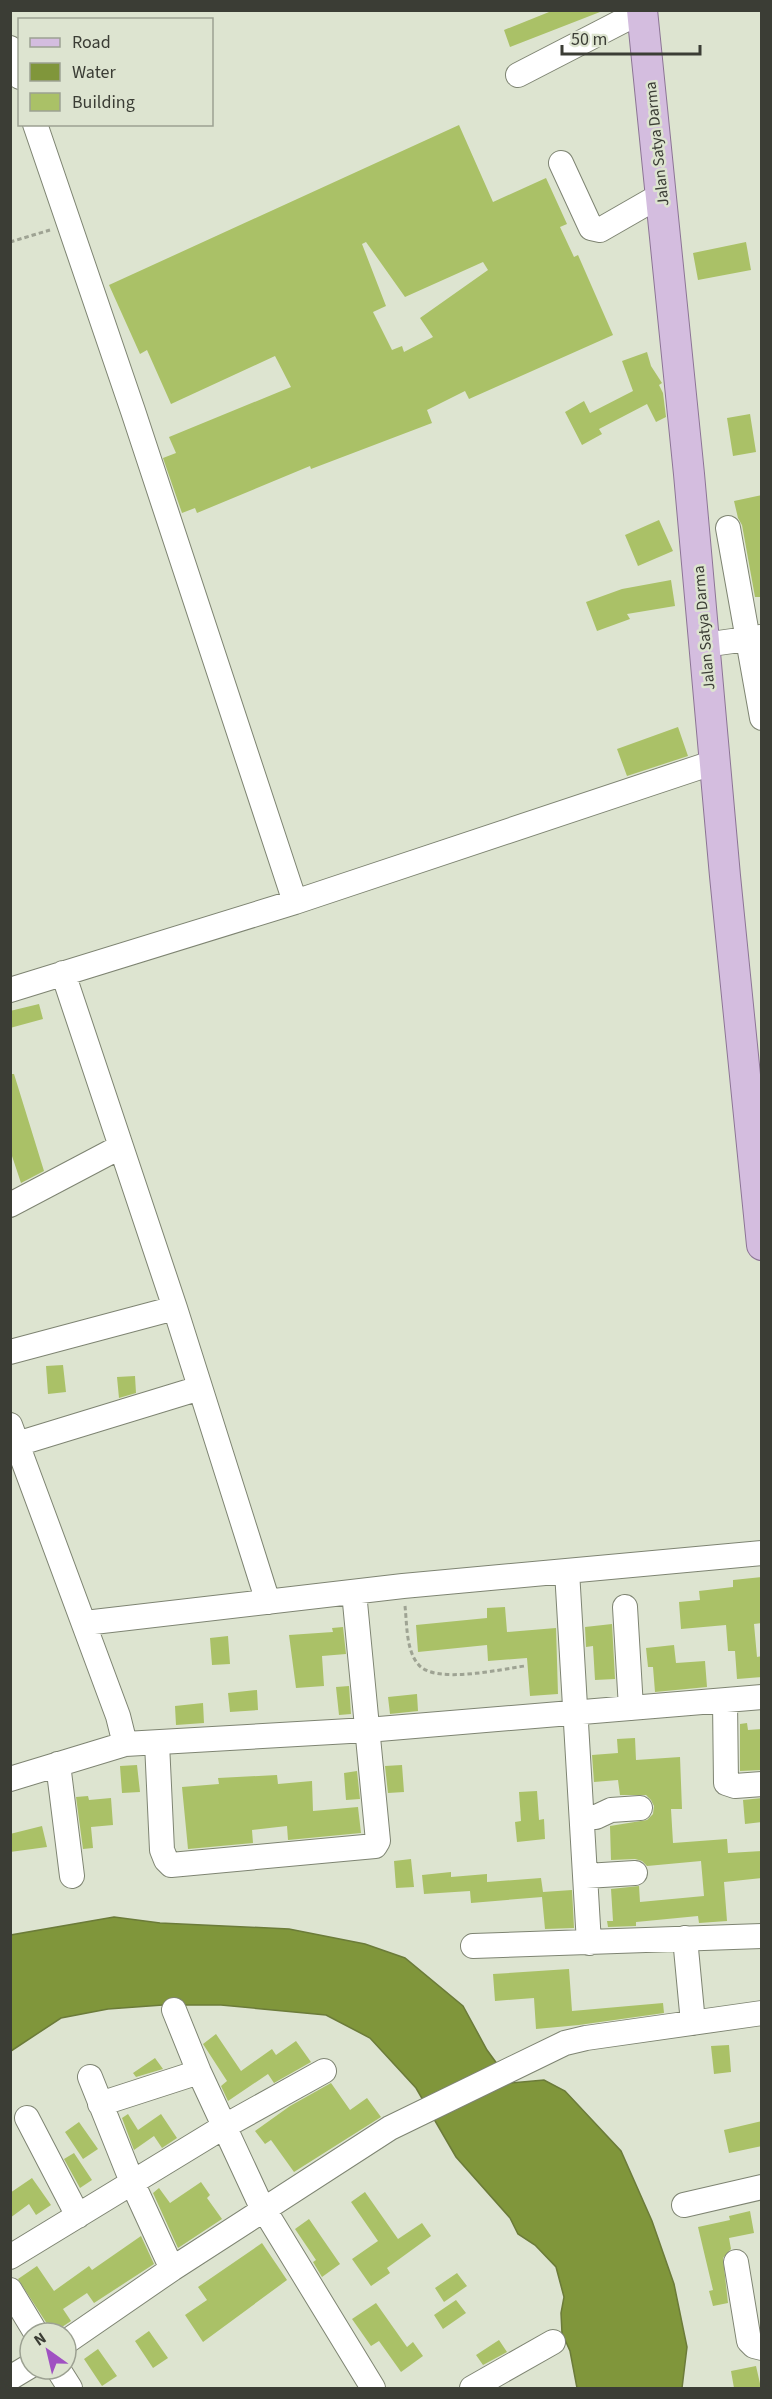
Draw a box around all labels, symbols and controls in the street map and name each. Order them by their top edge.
legend [18,18,213,126]
scale bar [562,18,700,56]
text: 50 m [571,27,607,52]
text: Road [72,30,111,55]
text: Water [72,60,116,85]
street label: Jalan Satya Darma [640,81,674,207]
text: Building [72,90,135,115]
street label: Jalan Satya Darma [688,565,720,691]
north arrow [18,2321,78,2381]
text: N [30,2327,51,2351]

